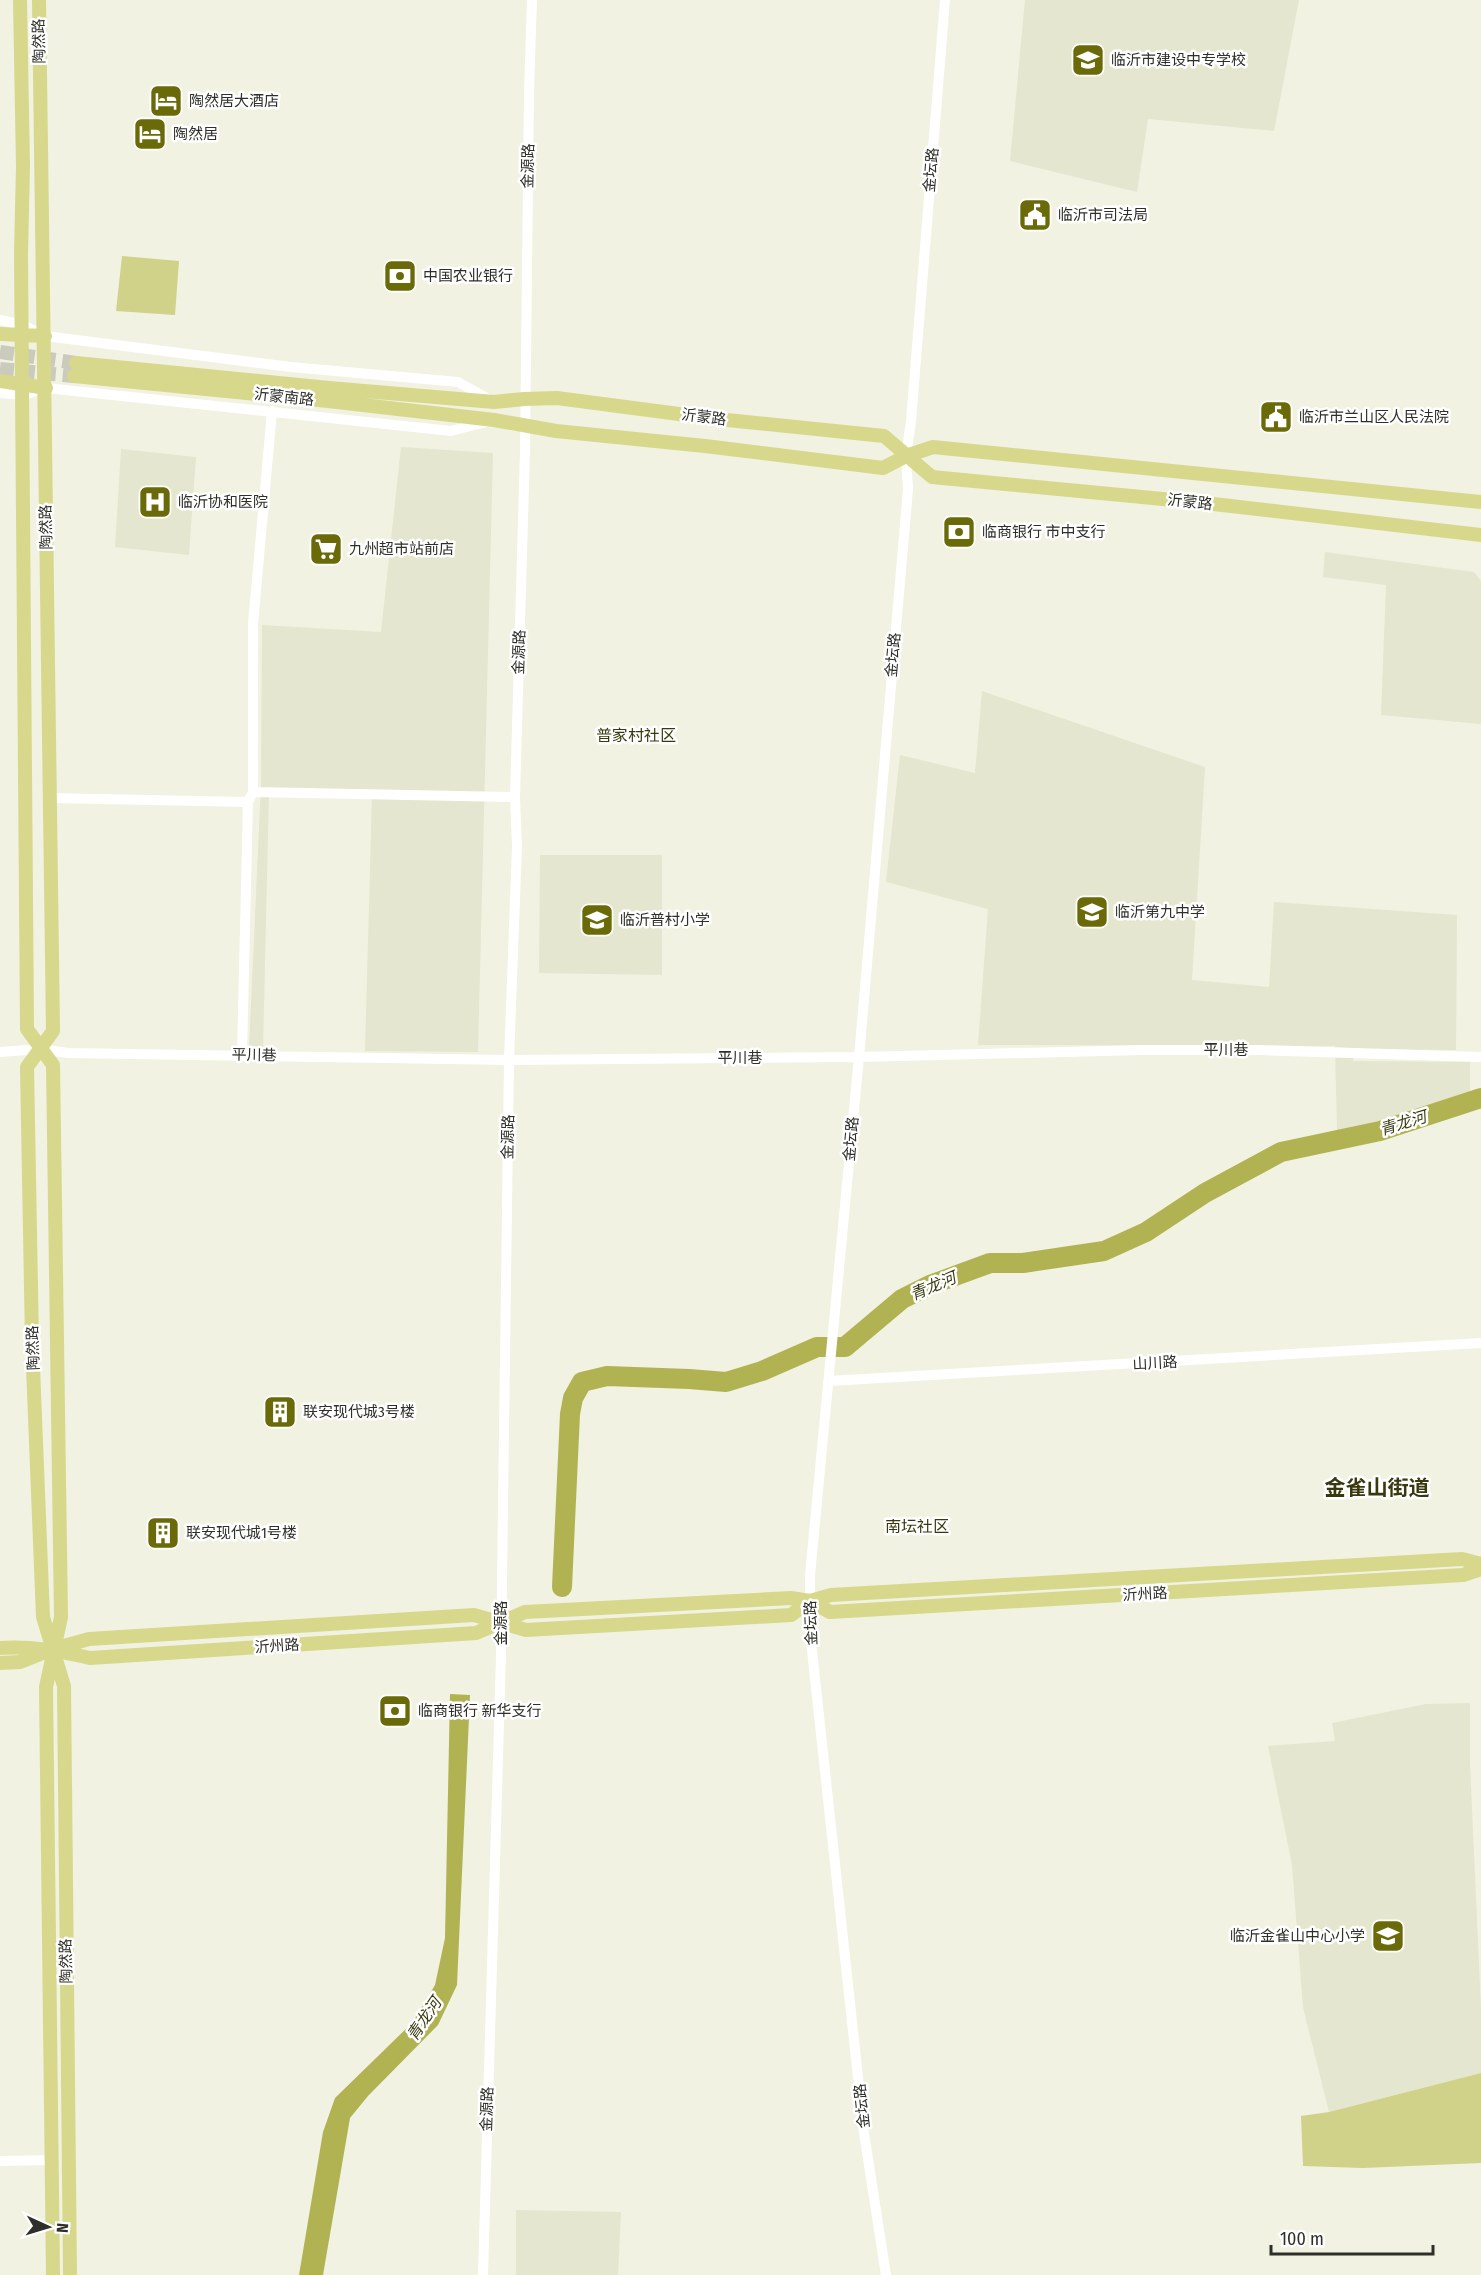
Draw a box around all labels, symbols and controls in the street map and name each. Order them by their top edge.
street label: 陶然路 [30,18,48,64]
school or university icon: 临沂市建设中专学校 [1070,42,1106,78]
place label: 临沂市建设中专学校 [1111,51,1246,69]
hotel icon: 陶然居大酒店 [148,83,184,119]
place label: 陶然居大酒店 [189,92,279,110]
hotel icon: 陶然居 [132,116,168,152]
place label: 陶然居 [173,125,218,143]
street label: 金源路 [519,143,537,189]
street label: 金坛路 [920,147,942,193]
public building icon: 临沂市司法局 [1017,197,1053,233]
place label: 临沂市司法局 [1058,206,1148,224]
bank icon: 中国农业银行 [382,258,418,294]
place label: 中国农业银行 [423,267,513,285]
street label: 沂蒙南路 [253,385,315,409]
public building icon: 临沂市兰山区人民法院 [1258,399,1294,435]
street label: 沂蒙路 [681,405,727,429]
place label: 临沂市兰山区人民法院 [1299,408,1449,426]
hospital icon: 临沂协和医院 [137,484,173,520]
street label: 沂蒙路 [1167,491,1213,513]
place label: 临沂协和医院 [178,493,268,511]
street label: 陶然路 [37,504,55,550]
bank icon: 临商银行 市中支行 [941,514,977,550]
place label: 临商银行 市中支行 [982,523,1106,541]
supermarket icon: 九州超市站前店 [308,531,344,567]
place label: 九州超市站前店 [349,540,454,558]
street label: 金源路 [509,629,529,675]
street label: 金坛路 [882,632,904,678]
district label: 普家村社区 [596,726,676,745]
school or university icon: 临沂第九中学 [1074,894,1110,930]
school or university icon: 临沂普村小学 [579,902,615,938]
place label: 临沂第九中学 [1115,903,1205,921]
place label: 临沂普村小学 [620,911,710,929]
street label: 平川巷 [1203,1041,1249,1059]
street label: 平川巷 [231,1046,277,1064]
street label: 平川巷 [717,1049,763,1067]
water label: 青龙河 [1377,1106,1432,1139]
street label: 金源路 [499,1114,517,1160]
street label: 金坛路 [840,1116,862,1162]
water label: 青龙河 [907,1267,962,1304]
street label: 陶然路 [23,1325,43,1371]
street label: 山川路 [1132,1353,1178,1373]
building icon: 联安现代城3号楼 [262,1394,298,1430]
place label: 联安现代城3号楼 [303,1403,415,1421]
district label: 金雀山街道 [1325,1475,1430,1501]
building icon: 联安现代城1号楼 [145,1515,181,1551]
district label: 南坛社区 [885,1517,949,1536]
place label: 联安现代城1号楼 [186,1524,297,1542]
street label: 沂州路 [1122,1584,1168,1604]
street label: 金源路 [492,1600,510,1646]
street label: 金坛路 [801,1600,821,1646]
street label: 沂州路 [254,1635,300,1657]
bank icon: 临商银行 新华支行 [377,1693,413,1729]
place label: 临商银行 新华支行 [418,1702,542,1720]
school or university icon: 临沂金雀山中心小学 [1370,1918,1406,1954]
place label: 临沂金雀山中心小学 [1230,1927,1365,1945]
street label: 陶然路 [57,1938,75,1984]
water label: 青龙河 [403,1991,447,2044]
street label: 金坛路 [851,2083,873,2129]
street label: 金源路 [477,2086,497,2132]
north arrow [18,2197,78,2257]
scale bar [1271,2218,1433,2256]
text: N [53,2223,72,2233]
text: 100 m [1280,2228,1324,2250]

